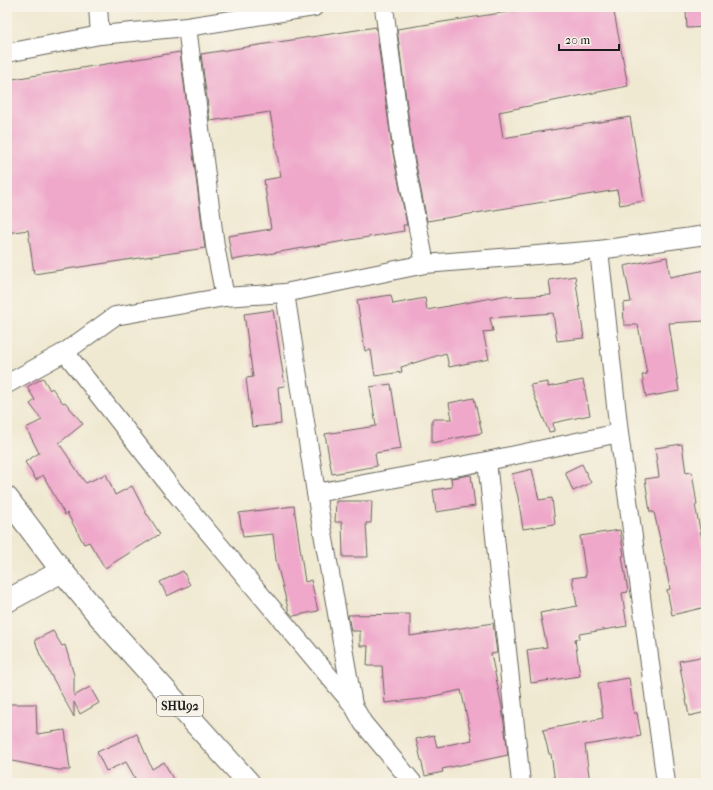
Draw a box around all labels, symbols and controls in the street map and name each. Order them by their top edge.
scale bar [559,26,619,52]
text: 20 m [565,33,590,47]
road number: SHU92 [157,696,203,716]

